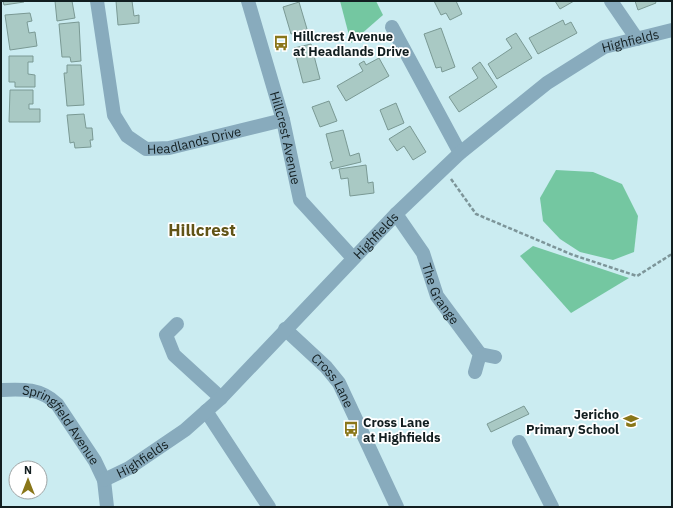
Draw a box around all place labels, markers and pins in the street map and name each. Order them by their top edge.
place label: Hillcrest Avenue at Headlands Drive [293,28,409,60]
bus stop icon: Hillcrest Avenue at Headlands Drive [272,34,290,52]
place label: Jericho Primary School [526,406,619,438]
school or university icon: Jericho Primary School [622,412,640,430]
place label: Cross Lane at Highfields [363,414,441,446]
bus stop icon: Cross Lane at Highfields [342,420,360,438]

